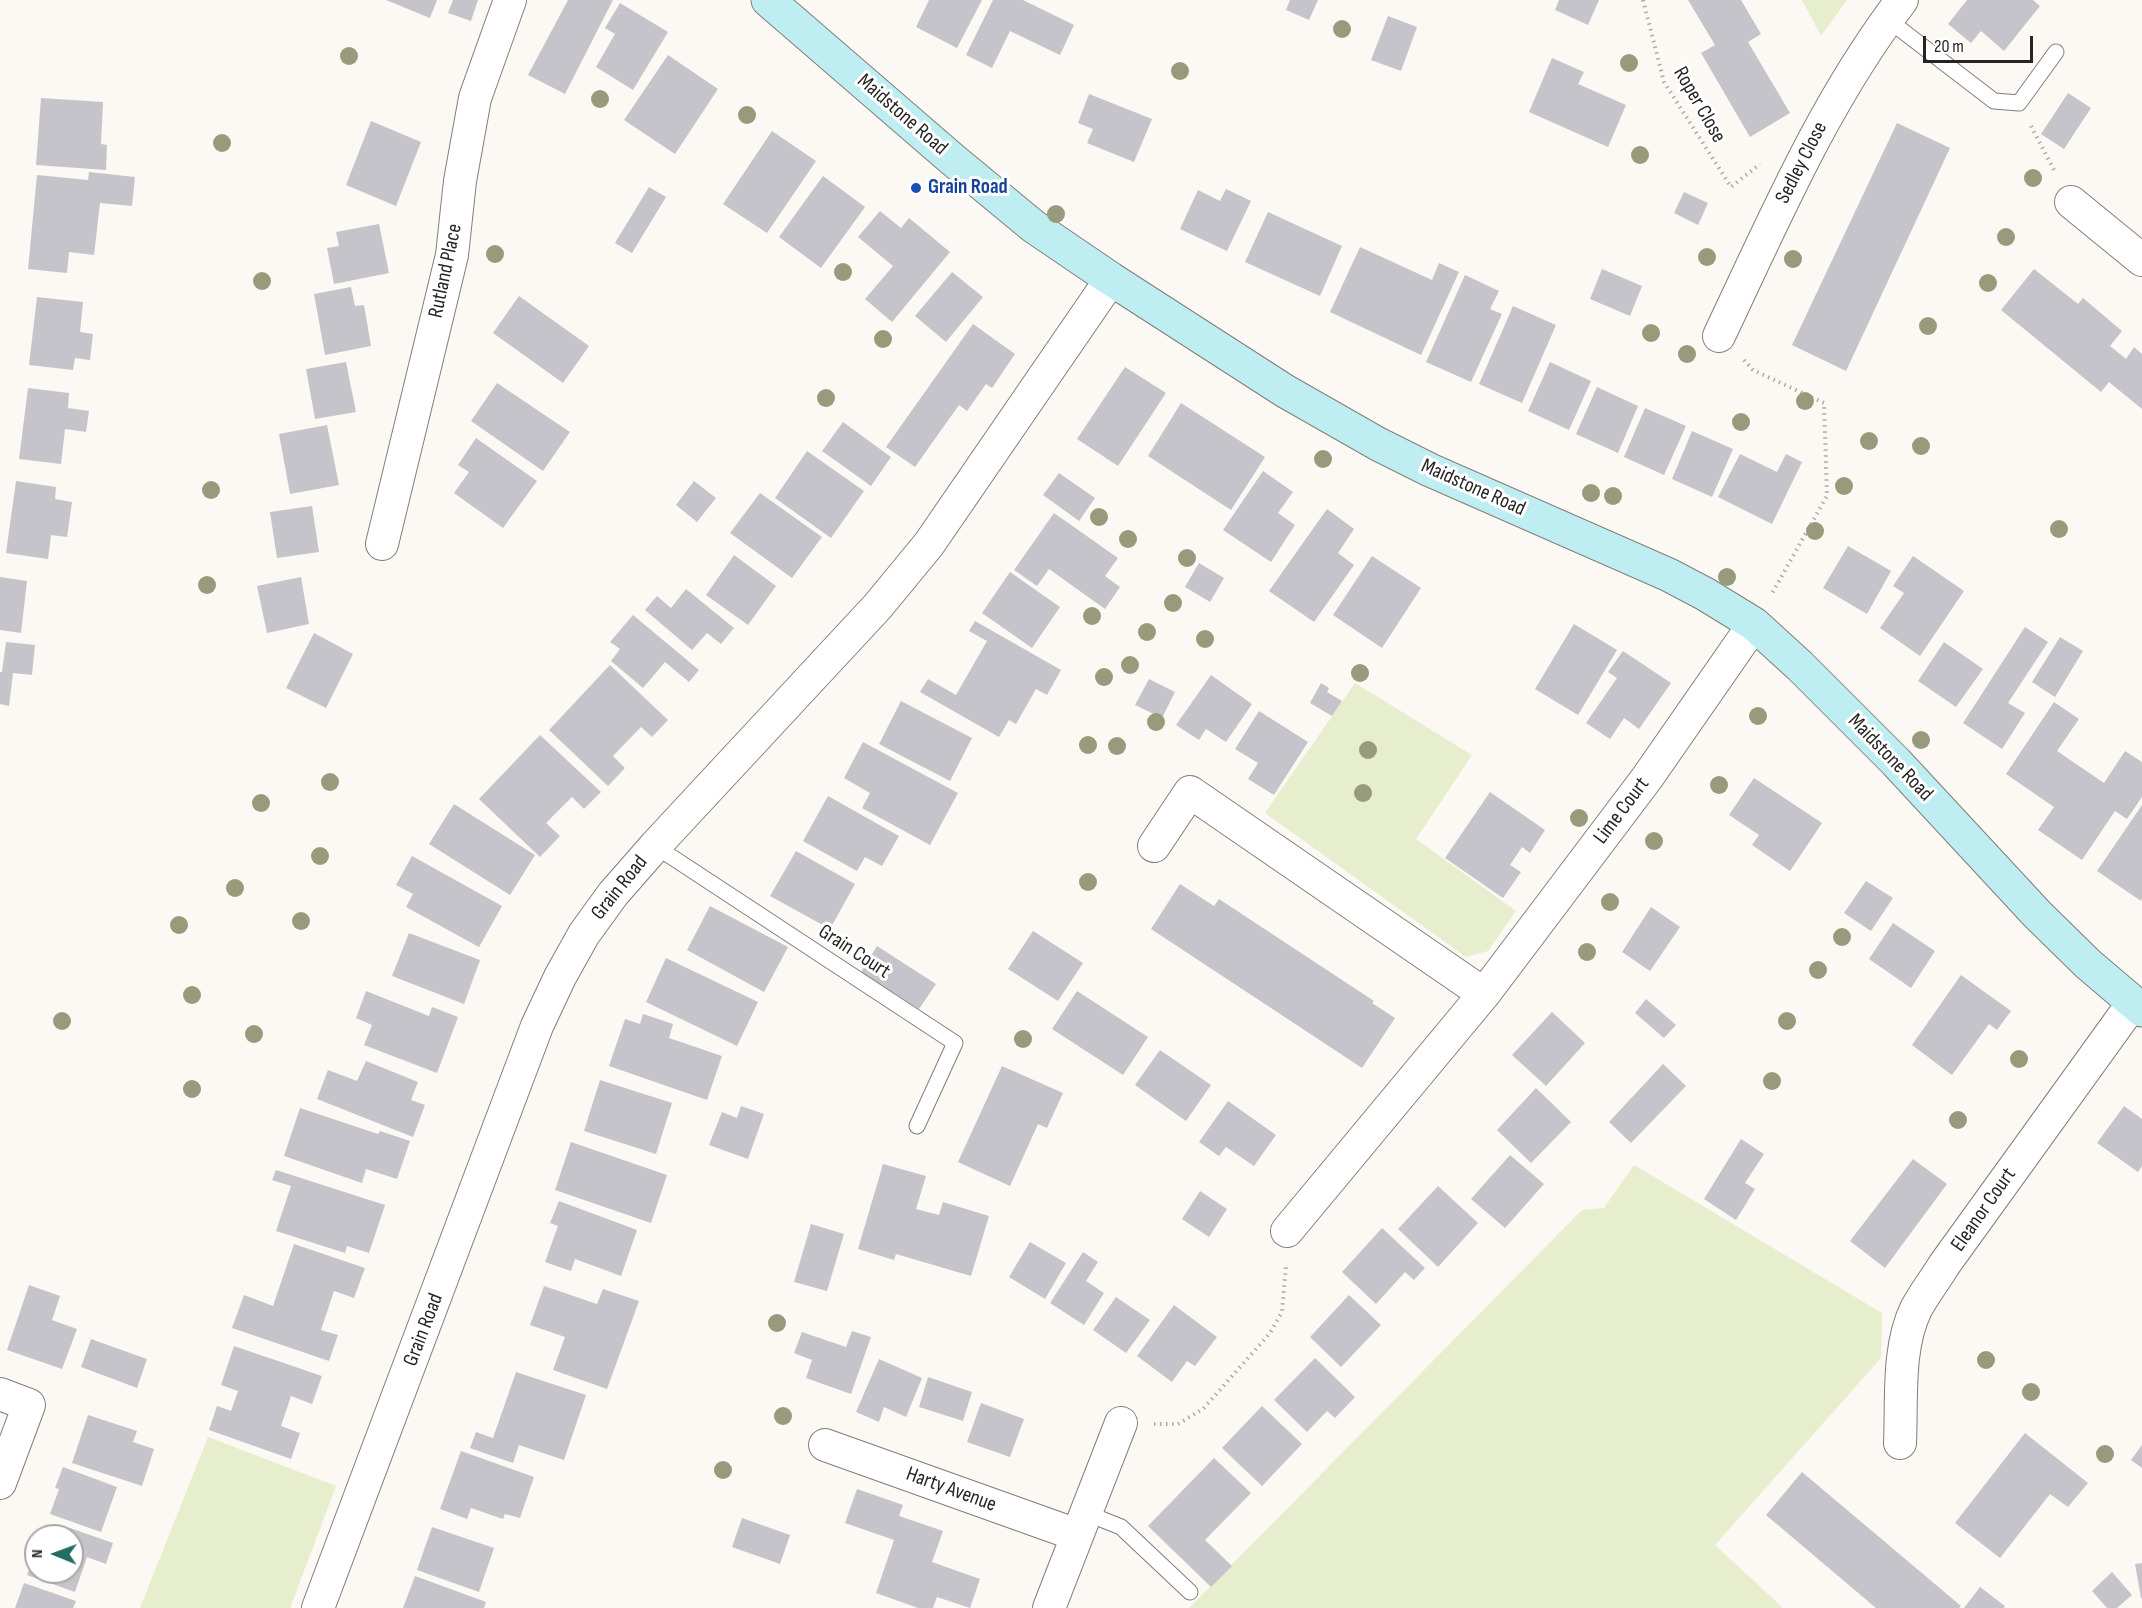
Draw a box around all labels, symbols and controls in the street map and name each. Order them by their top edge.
scale bar [1926,24,2036,62]
text: 20 m [1934,36,1964,57]
street label: Roper Close [1667,63,1731,147]
street label: Maidstone Road [852,69,952,161]
street label: Sedley Close [1771,118,1833,208]
place label: Grain Road [928,175,1008,201]
marker: Grain Road [909,181,923,195]
street label: Rutland Place [424,222,468,320]
street label: Maidstone Road [1417,454,1529,522]
street label: Maidstone Road [1842,709,1938,807]
street label: Lime Court [1589,773,1655,849]
street label: Grain Road [586,851,654,925]
street label: Grain Court [813,919,895,985]
street label: Eleanor Court [1946,1163,2022,1257]
street label: Grain Road [399,1290,449,1370]
street label: Harty Avenue [902,1462,1000,1518]
north arrow [24,1524,84,1584]
text: N [28,1549,47,1558]

